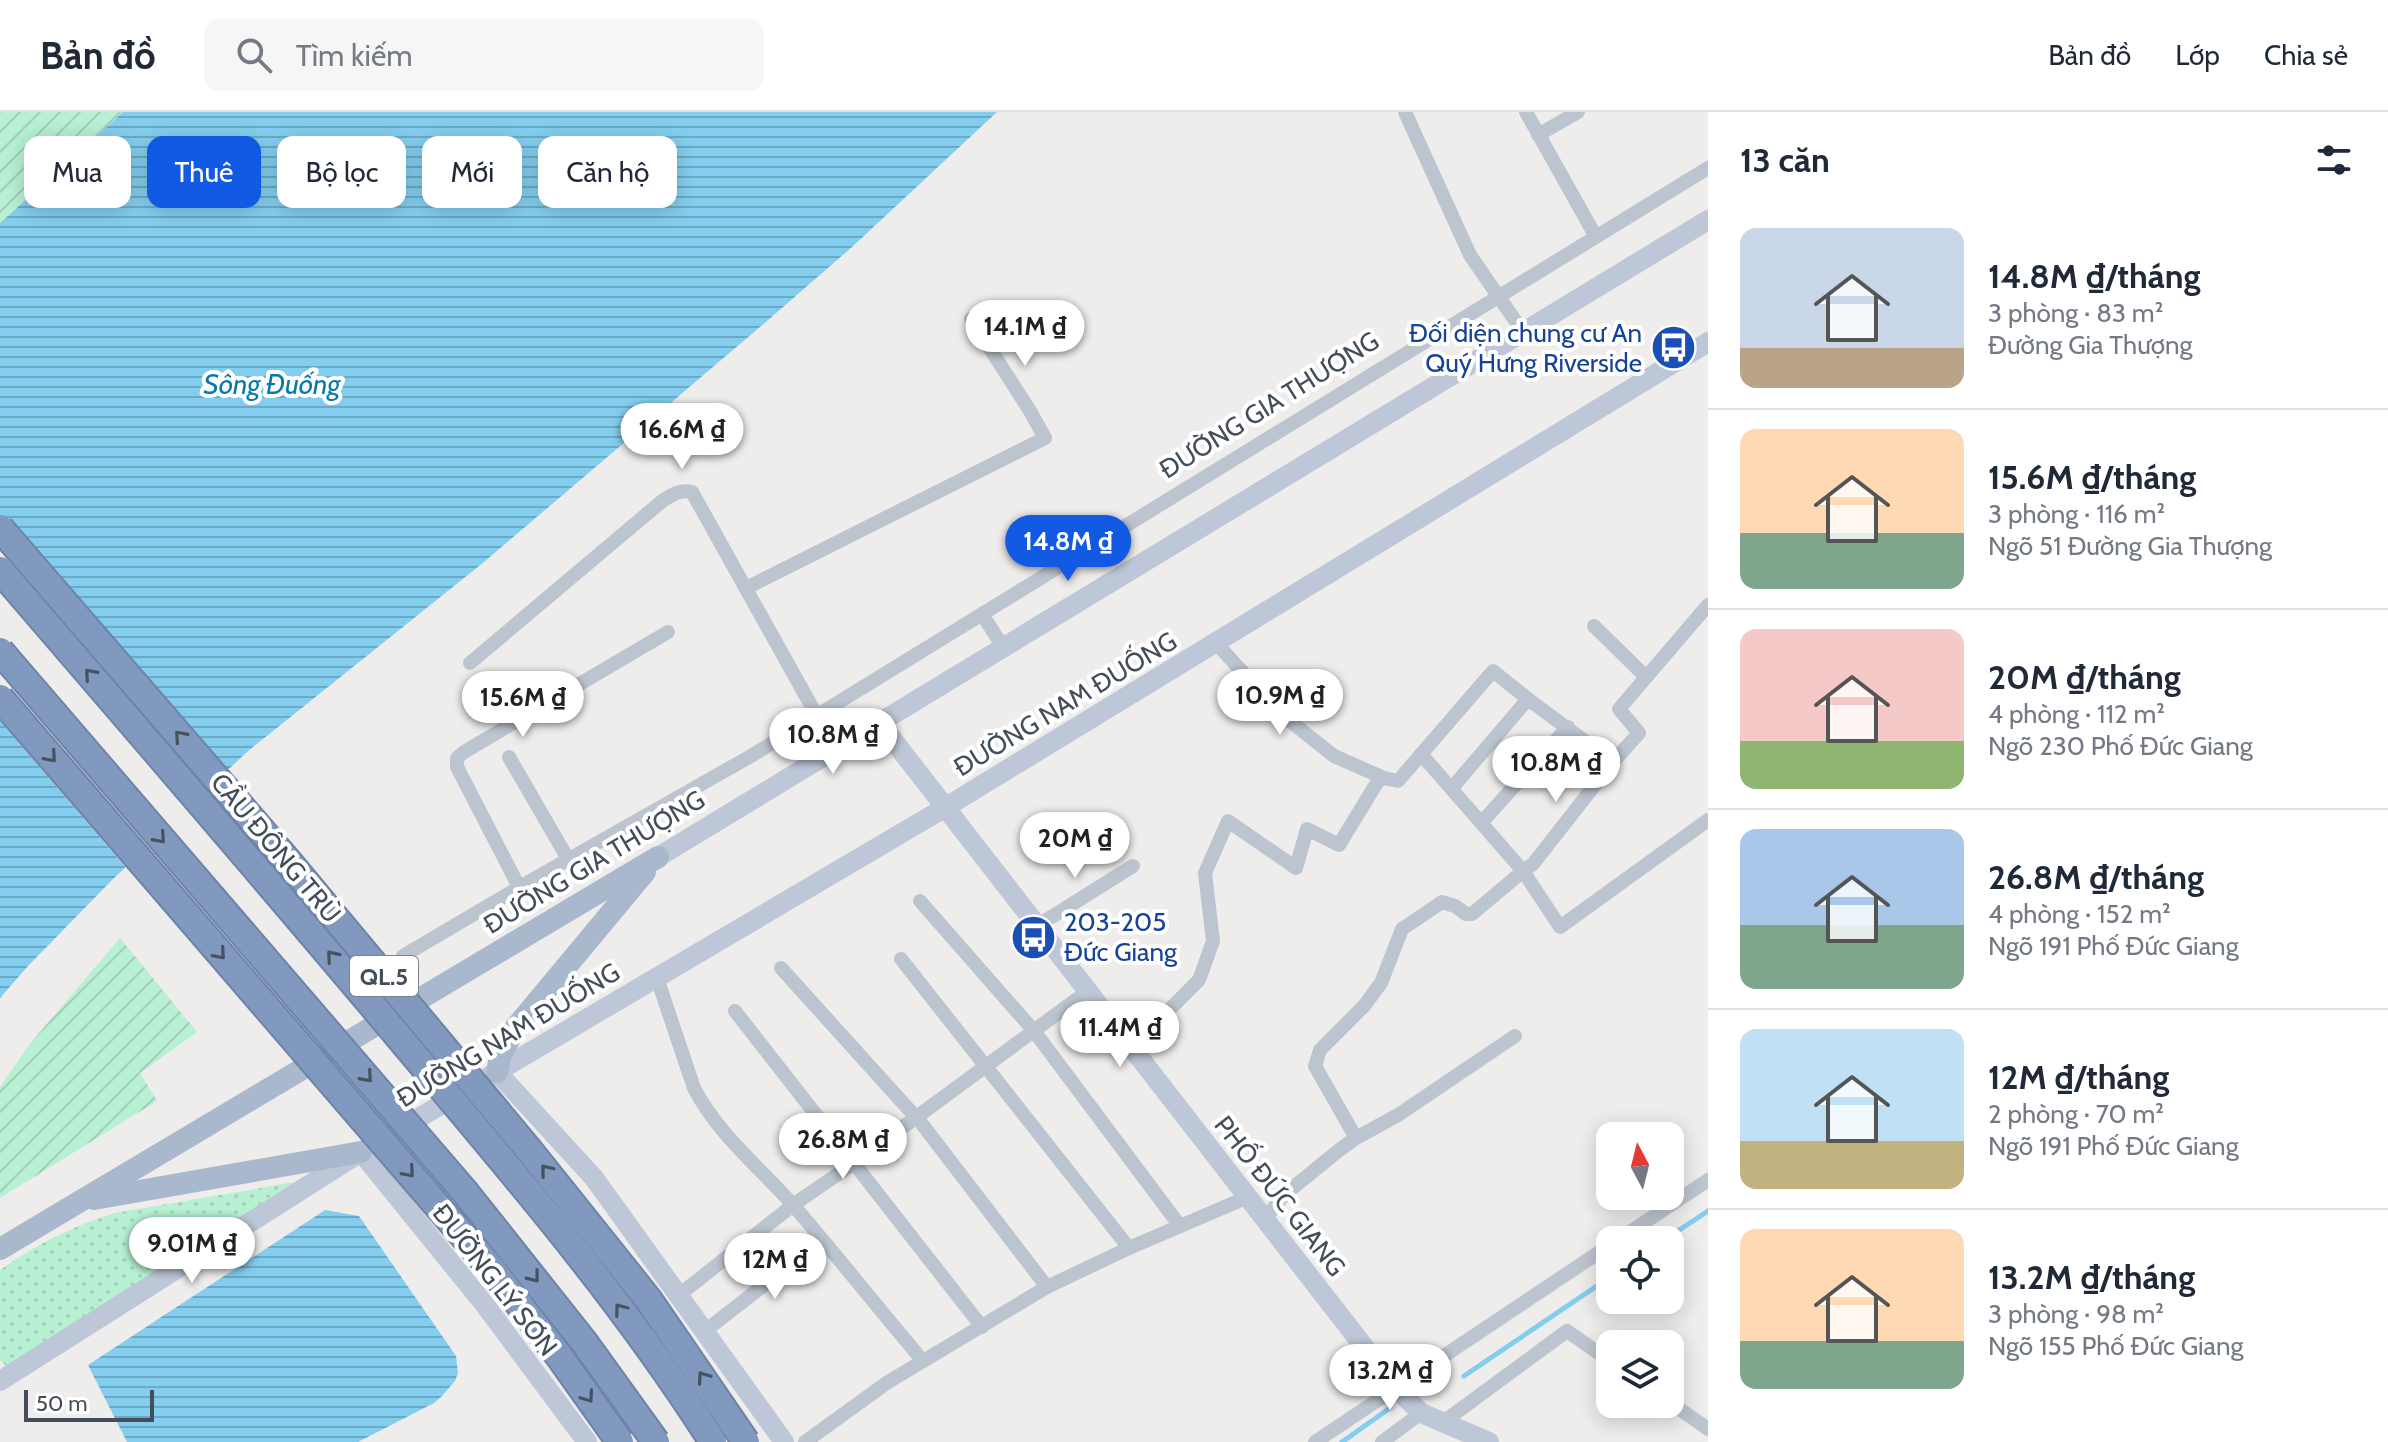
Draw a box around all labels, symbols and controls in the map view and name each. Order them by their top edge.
search box [204,19,764,91]
text: Bản đồ [40,32,156,79]
icon: search [232,33,276,77]
text: Tìm kiếm [296,37,413,74]
text: Bản đồ [2048,38,2131,72]
text: Lớp [2175,38,2220,72]
text: Chia sẻ [2264,38,2348,72]
chip: Mua [24,136,131,208]
chip: Thuê [147,136,261,208]
chip: Bộ lọc [277,136,406,208]
chip: Mới [422,136,522,208]
chip: Căn hộ [538,136,677,208]
icon: filters [2312,138,2356,182]
text: 13 căn [1740,139,1830,181]
text: 14.8M ₫/tháng [1988,255,2201,297]
icon: home [1804,260,1900,356]
text: 3 phòng · 83 m² [1988,297,2163,329]
pin: 14.1M ₫ [951,300,1099,368]
text: 14.1M ₫ [984,310,1067,342]
place label: Đối diện chung cư An Quý Hưng Riverside [1409,317,1642,379]
bus stop icon: Đối diện chung cư An Quý Hưng Riverside [1649,324,1697,372]
street label: ĐƯỜNG GIA THƯỢNG [1154,325,1384,485]
text: Đường Gia Thượng [1988,329,2193,361]
water label: Sông Đuống [204,367,342,401]
pin: 16.6M ₫ [608,403,756,471]
text: 16.6M ₫ [639,413,725,445]
text: 15.6M ₫/tháng [1988,456,2196,498]
icon: home [1804,461,1900,557]
text: 3 phòng · 116 m² [1988,498,2165,530]
pin: 14.8M ₫ [994,515,1142,583]
text: 14.8M ₫ [1023,525,1113,557]
text: Ngõ 51 Đường Gia Thượng [1988,530,2272,562]
street label: ĐƯỜNG NAM ĐUỐNG [947,623,1182,783]
text: 20M ₫/tháng [1988,656,2181,698]
icon: home [1804,661,1900,757]
one-way arrow [85,668,99,683]
pin: 10.9M ₫ [1206,669,1354,737]
pin: 15.6M ₫ [449,671,597,739]
text: 10.9M ₫ [1235,679,1325,711]
text: 15.6M ₫ [480,681,566,713]
text: 4 phòng · 112 m² [1988,698,2165,730]
pin: 10.8M ₫ [759,708,907,776]
text: 10.8M ₫ [787,718,879,750]
one-way arrow [175,730,190,745]
text: Ngõ 230 Phố Đức Giang [1988,730,2253,762]
pin: 10.8M ₫ [1482,736,1630,804]
text: 10.8M ₫ [1510,746,1602,778]
one-way arrow [41,748,56,763]
street label: CẦU ĐÔNG TRÙ [204,765,349,929]
street label: ĐƯỜNG GIA THƯỢNG [478,783,710,941]
pin: 20M ₫ [1019,812,1131,880]
text: 20M ₫ [1038,822,1112,854]
one-way arrow [151,829,165,843]
text: 26.8M ₫/tháng [1988,856,2204,898]
icon: home [1804,861,1900,957]
text: 4 phòng · 152 m² [1988,898,2171,930]
place label: 203-205 Đức Giang [1064,906,1178,968]
bus stop icon: 203-205 Đức Giang [1009,913,1057,961]
text: Ngõ 191 Phố Đức Giang [1988,930,2239,962]
one-way arrow [210,945,225,960]
one-way arrow [327,951,342,966]
street label: ĐƯỜNG NAM ĐUỐNG [390,954,625,1114]
road number: QL.5 [350,956,418,996]
pin: 11.4M ₫ [1046,1001,1194,1069]
text: 11.4M ₫ [1078,1011,1162,1043]
text: 12M ₫/tháng [1988,1056,2169,1098]
icon: home [1804,1061,1900,1157]
one-way arrow [357,1068,371,1083]
text: 2 phòng · 70 m² [1988,1098,2164,1130]
street label: PHỐ ĐỨC GIANG [1207,1108,1354,1283]
pin: 26.8M ₫ [769,1113,917,1181]
north arrow [1596,1122,1684,1210]
map controls [1596,1122,1684,1418]
text: 26.8M ₫ [797,1123,889,1155]
text: Ngõ 191 Phố Đức Giang [1988,1130,2239,1162]
one-way arrow [399,1162,414,1177]
one-way arrow [541,1165,556,1179]
street label: ĐƯỜNG LÝ SƠN [426,1198,564,1362]
pin: 9.01M ₫ [118,1217,266,1285]
button: locate [1596,1226,1684,1314]
text: 9.01M ₫ [147,1227,237,1259]
pin: 12M ₫ [719,1233,831,1301]
text: 12M ₫ [742,1243,808,1275]
text: 13.2M ₫/tháng [1988,1256,2195,1298]
icon: home [1804,1261,1900,1357]
one-way arrow [524,1268,538,1283]
text: 3 phòng · 98 m² [1988,1298,2164,1330]
one-way arrow [616,1303,630,1318]
button: layers [1596,1330,1684,1418]
text: Ngõ 155 Phố Đức Giang [1988,1330,2243,1362]
pin: 13.2M ₫ [1316,1344,1464,1412]
text: 13.2M ₫ [1347,1354,1433,1386]
one-way arrow [698,1372,713,1386]
scale bar [24,1386,154,1422]
one-way arrow [578,1389,593,1403]
text: 50 m [36,1390,88,1417]

